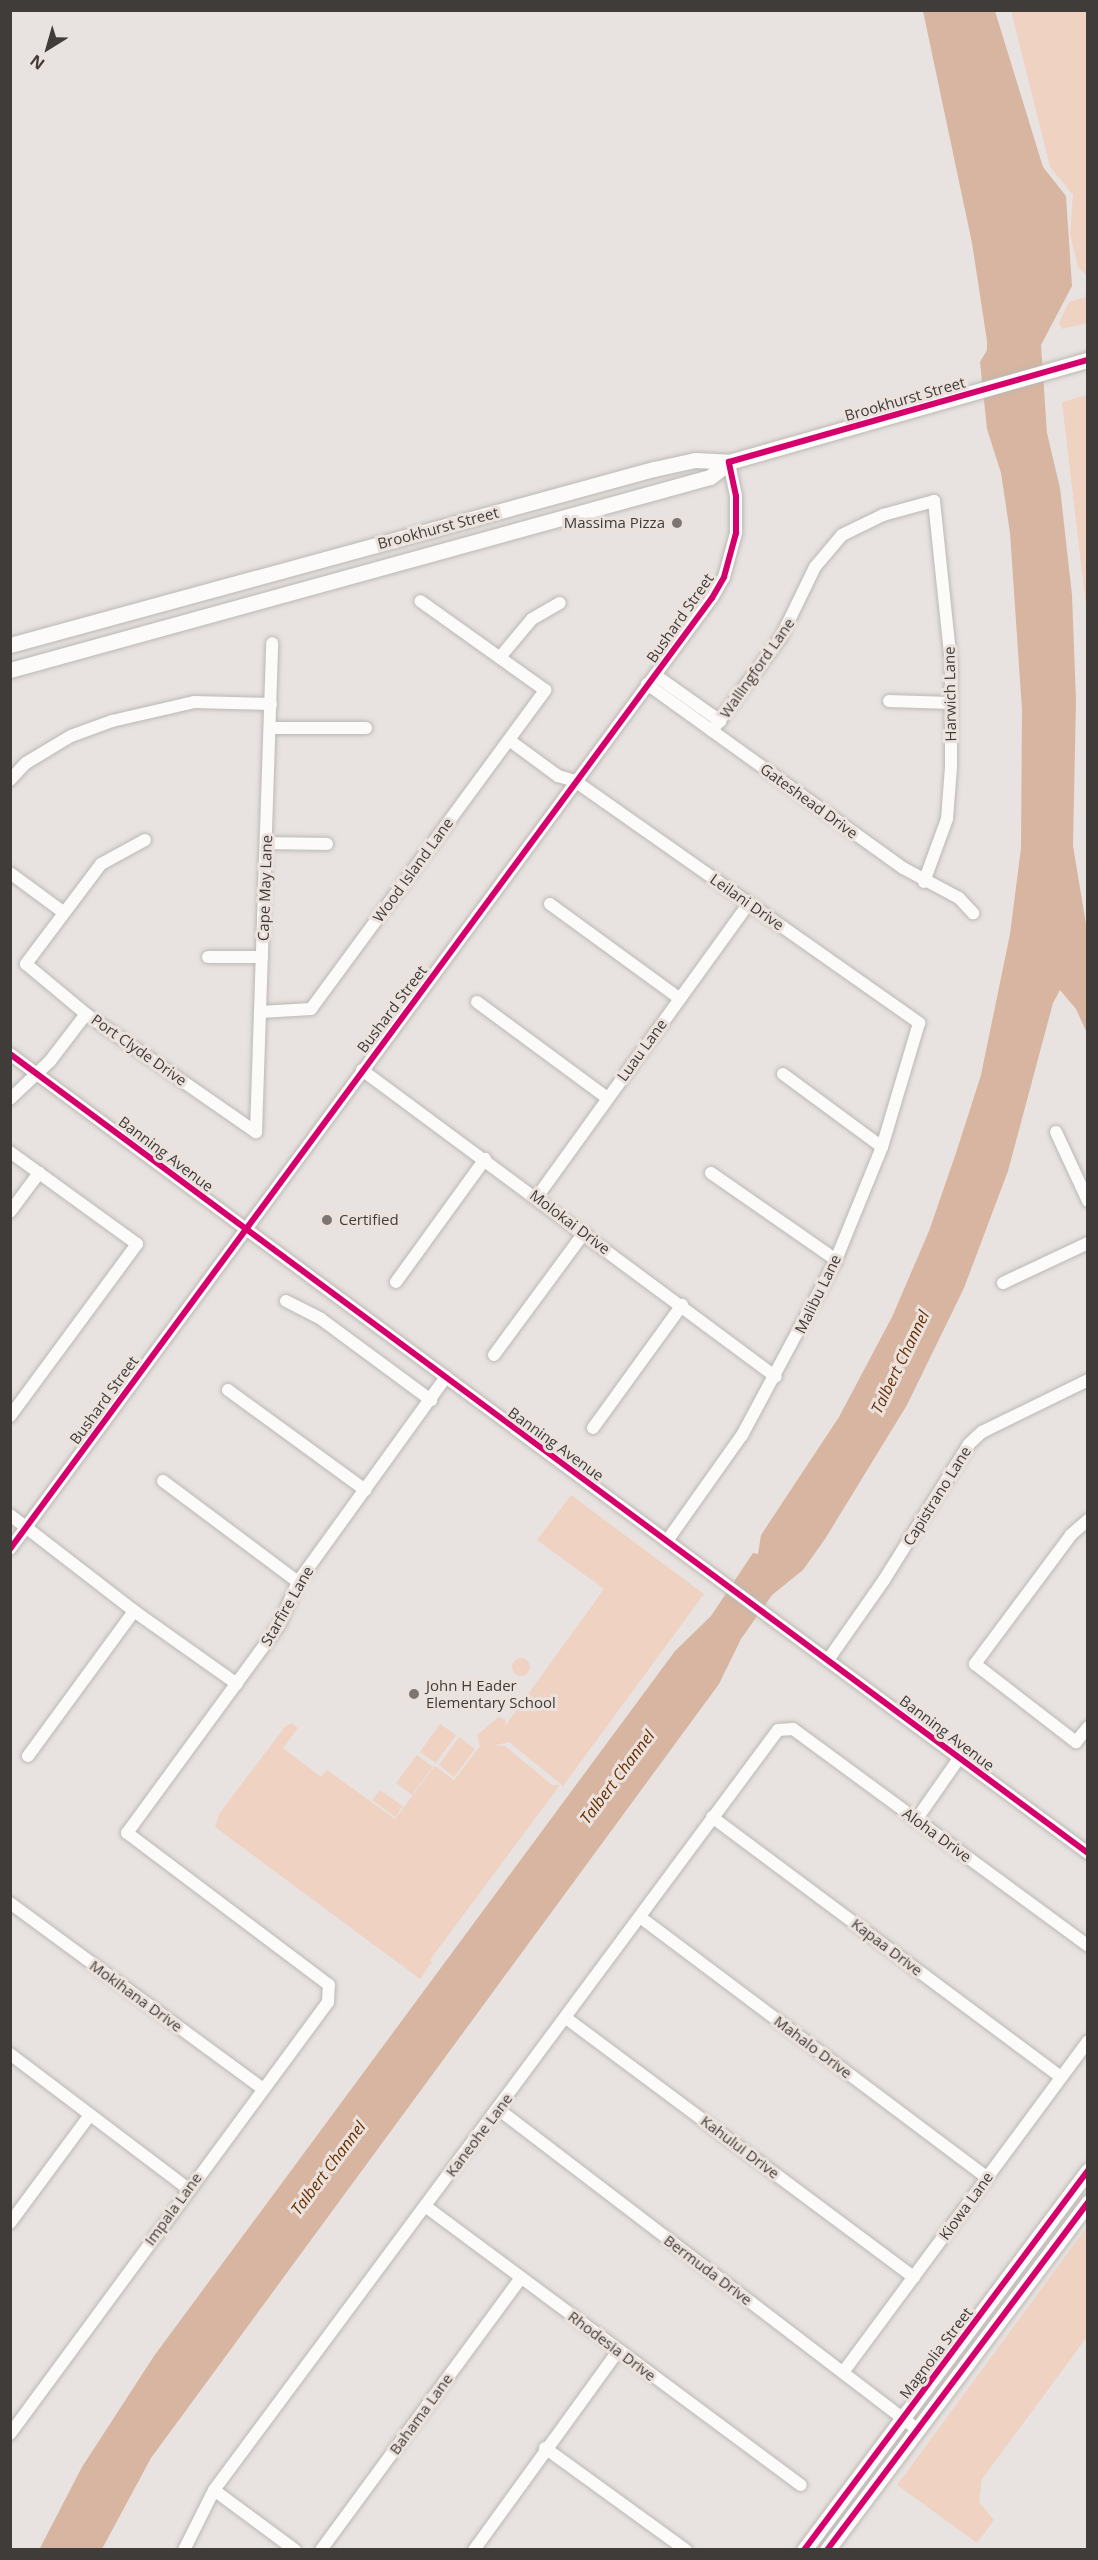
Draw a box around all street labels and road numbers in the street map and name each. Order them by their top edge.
street label: Brookhurst Street [843,373,967,425]
street label: Brookhurst Street [376,503,500,553]
street label: Bushard Street [643,570,717,666]
street label: Wallingford Lane [716,615,798,721]
street label: Harwich Lane [940,646,960,742]
street label: Gateshead Drive [757,760,861,842]
street label: Wood Island Lane [369,814,457,926]
street label: Cape May Lane [254,835,276,941]
street label: Leilani Drive [707,870,787,934]
street label: Bushard Street [353,962,431,1056]
street label: Port Clyde Drive [88,1010,190,1090]
street label: Luau Lane [613,1015,671,1085]
street label: Banning Avenue [115,1113,217,1195]
street label: Molokai Drive [526,1186,614,1258]
street label: Malibu Lane [791,1252,845,1336]
street label: Bushard Street [66,1352,142,1448]
street label: Banning Avenue [505,1403,607,1485]
street label: Capistrano Lane [899,1443,975,1549]
street label: Starfire Lane [257,1563,317,1649]
street label: Banning Avenue [896,1692,998,1774]
street label: Aloha Drive [899,1804,975,1866]
street label: Kapaa Drive [848,1915,926,1979]
street label: Mokihana Drive [86,1956,186,2036]
street label: Mahalo Drive [771,2012,855,2082]
street label: Kaneohe Lane [442,2090,516,2180]
street label: Kahului Drive [697,2112,783,2182]
street label: Kiowa Lane [935,2168,997,2244]
street label: Impala Lane [141,2169,205,2249]
street label: Bermuda Drive [660,2231,756,2309]
street label: Magnolia Street [896,2304,976,2402]
street label: Rhodesia Drive [565,2307,659,2385]
street label: Bahama Lane [386,2370,456,2458]

